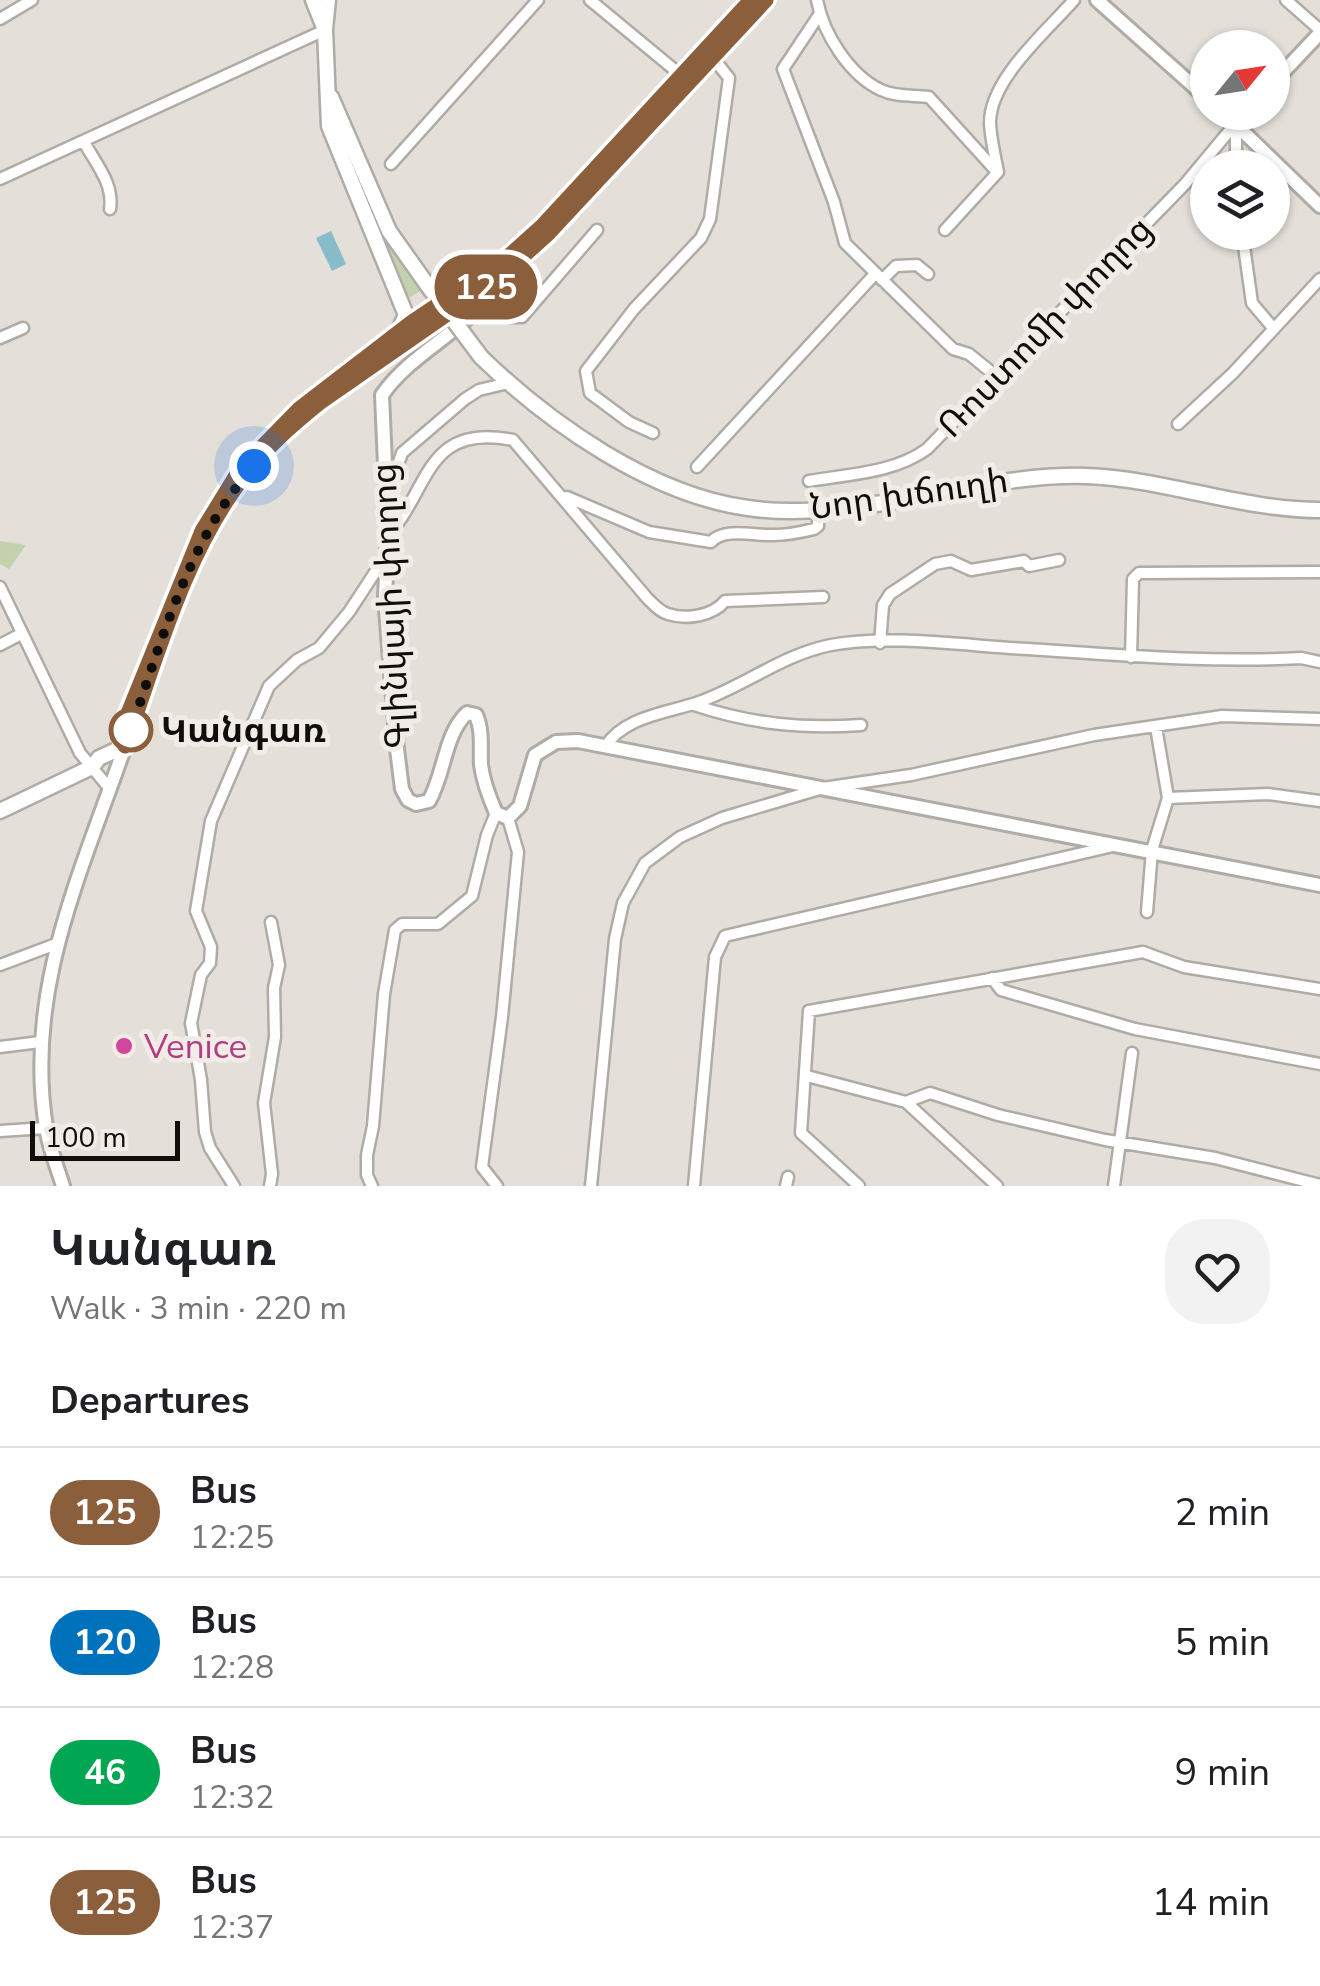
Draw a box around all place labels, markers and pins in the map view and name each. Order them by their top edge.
place label: Կանգառ [161,707,326,754]
marker: Կանգառ [110,709,152,751]
place label: Venice [143,1023,247,1070]
marker: Venice [113,1035,135,1057]

